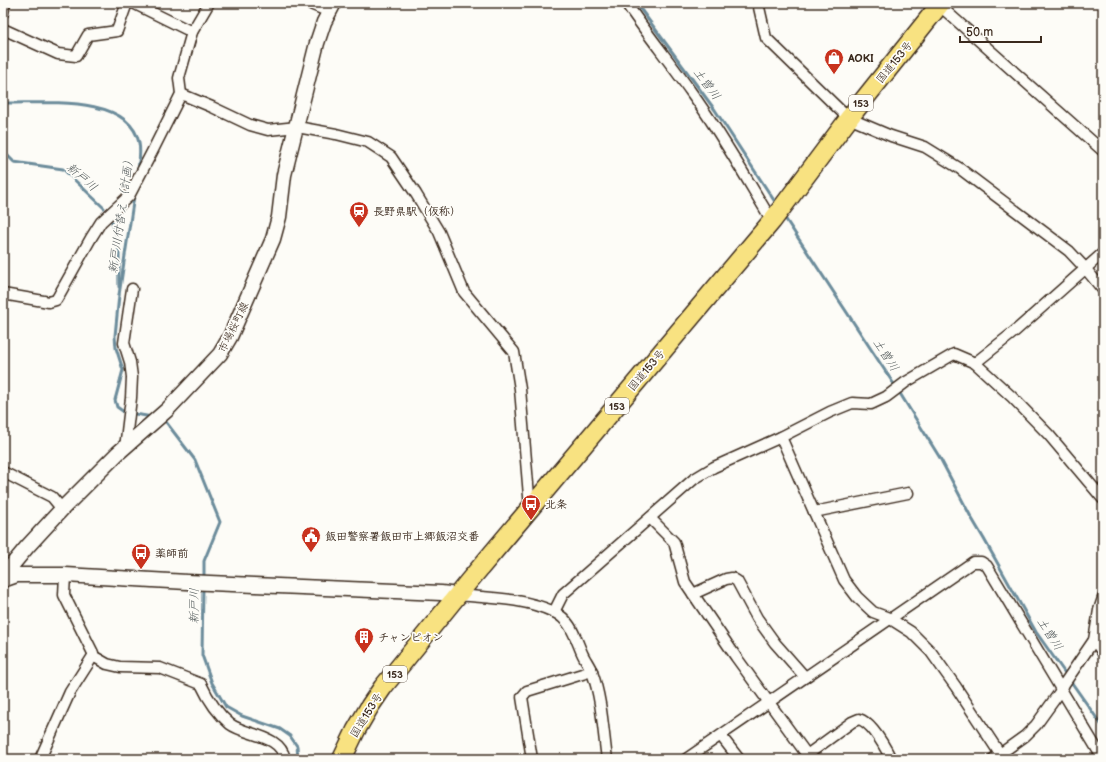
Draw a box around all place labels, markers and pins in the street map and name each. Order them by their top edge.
shop icon: AOKI [823,47,845,75]
place label: AOKI [847,52,874,65]
station icon: 長野県駅（仮称） [348,200,370,228]
place label: 長野県駅（仮称） [373,205,461,218]
bus stop icon: 北条 [520,493,542,521]
place label: 北条 [545,498,567,511]
public building icon: 飯田警察署飯田市上郷飯沼交番 [300,525,322,553]
place label: 飯田警察署飯田市上郷飯沼交番 [325,530,479,543]
bus stop icon: 薬師前 [130,542,152,570]
place label: 薬師前 [155,547,188,560]
building icon: チャンピオン [353,626,375,654]
place label: チャンピオン [378,631,444,644]

